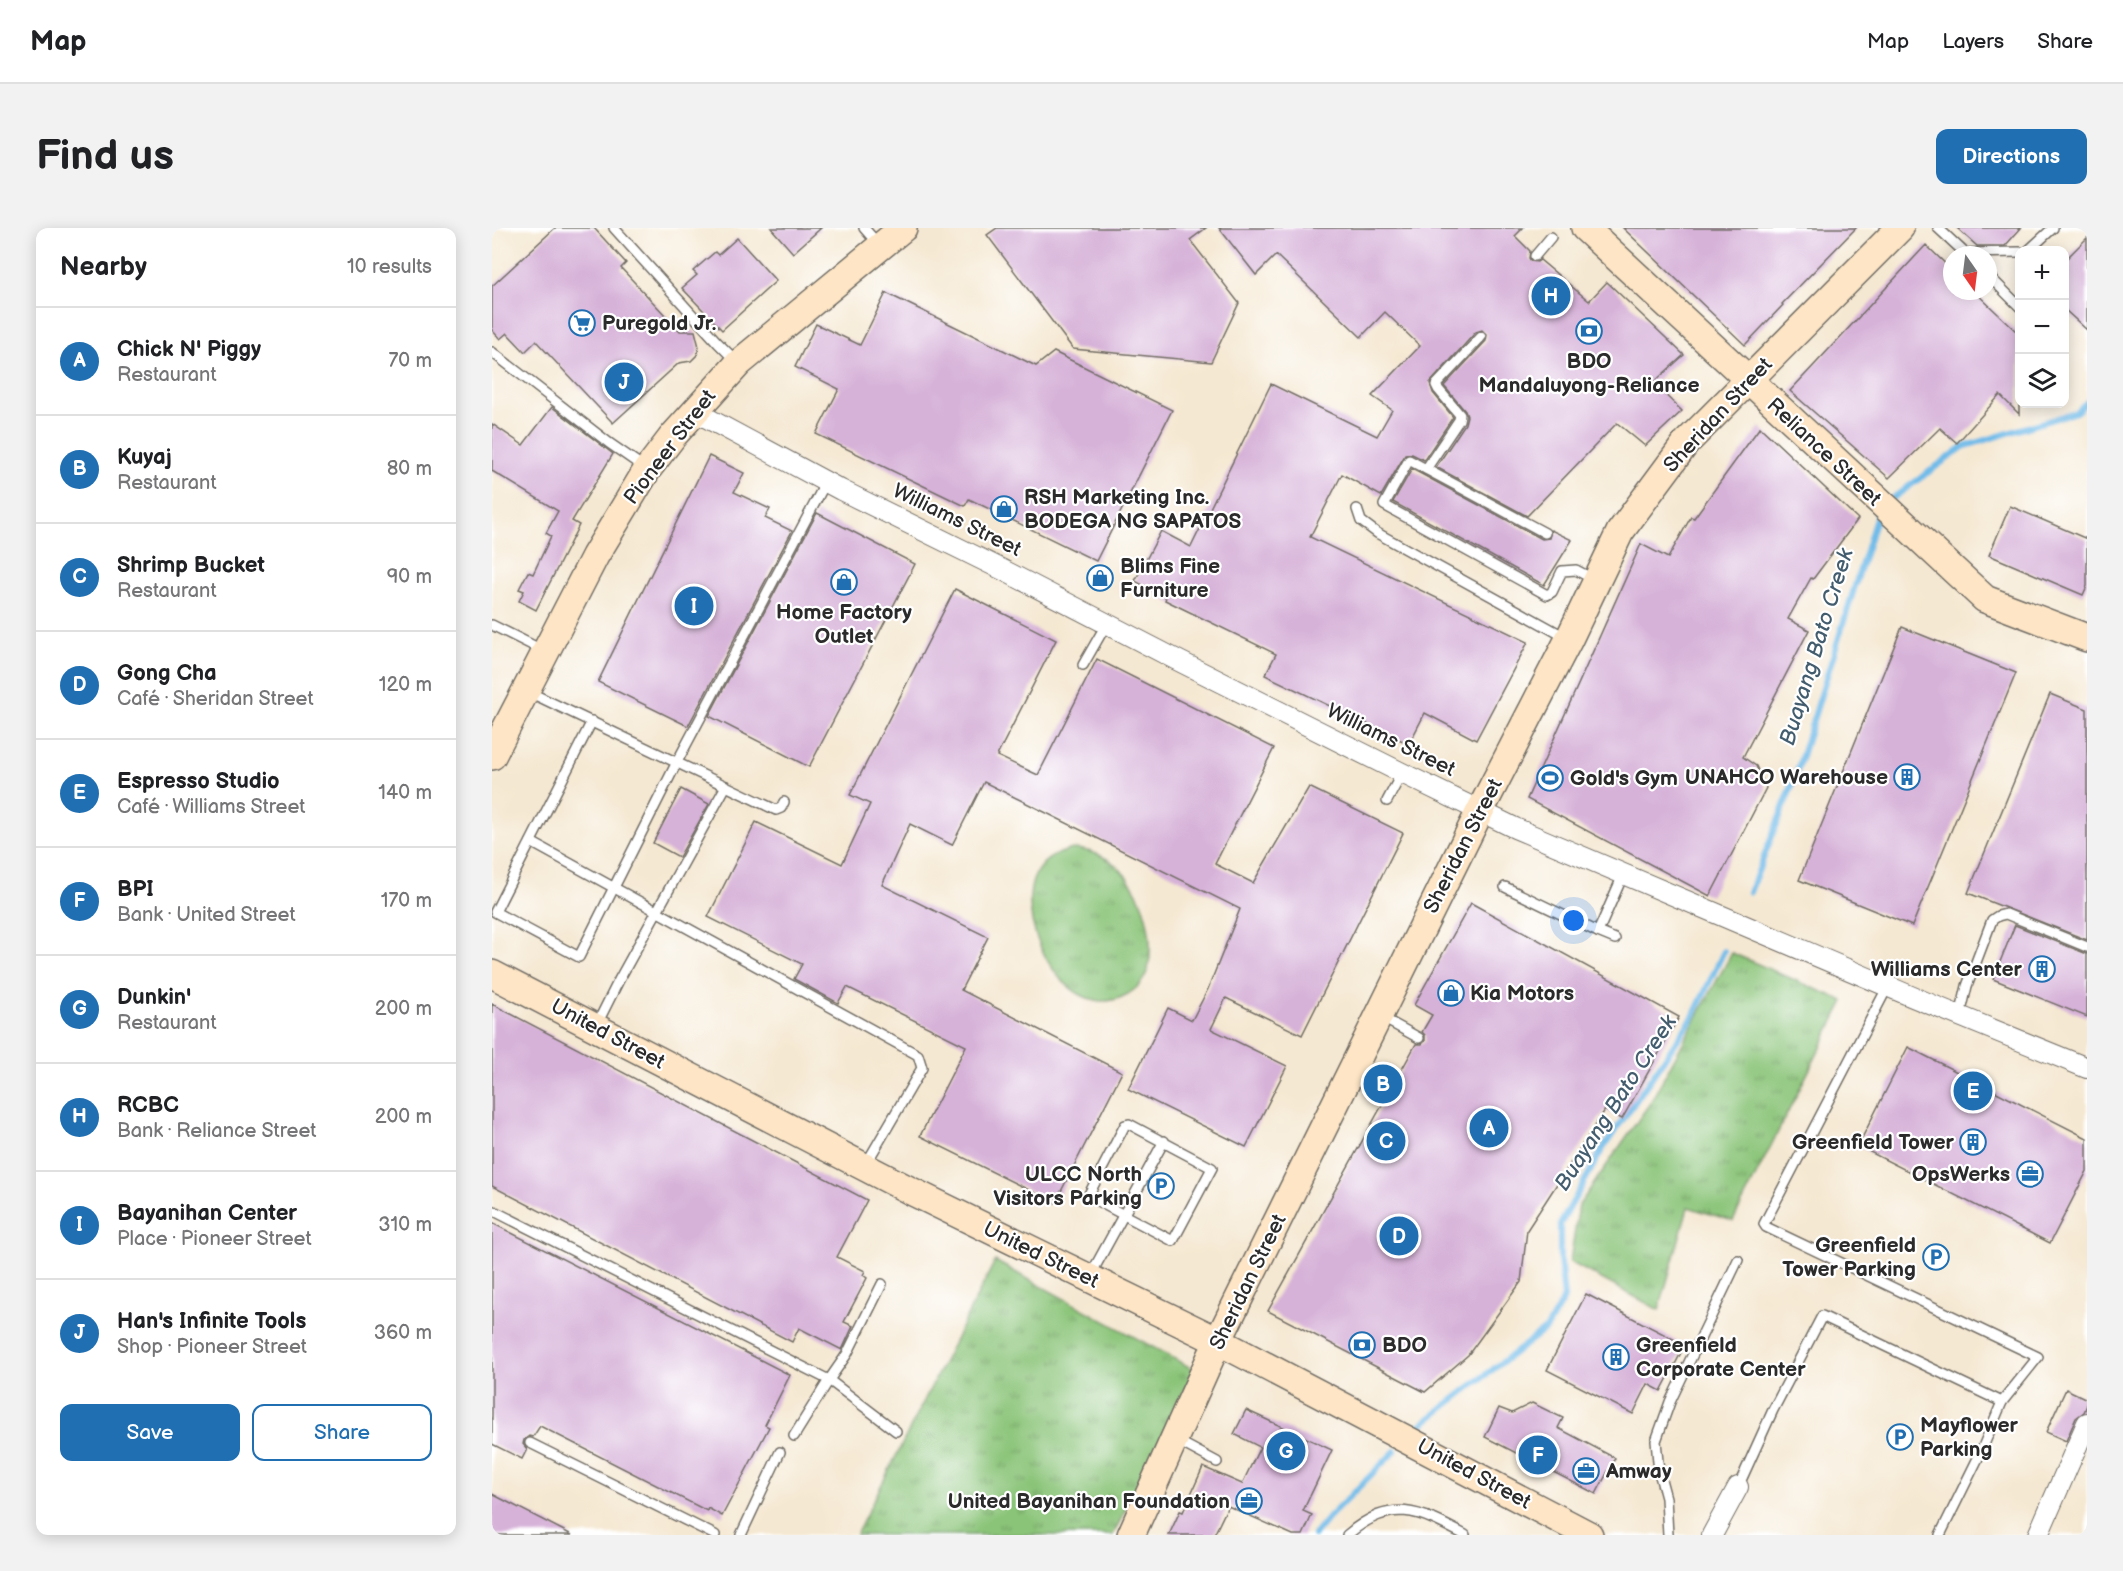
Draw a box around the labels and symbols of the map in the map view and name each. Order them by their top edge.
north arrow [1943,246,1997,300]
pin: H [1532,274,1570,318]
supermarket icon: Puregold Jr. [567,308,597,338]
place label: Puregold Jr. [602,311,716,336]
bank icon: BDO Mandaluyong-Reliance [1574,316,1604,346]
place label: BDO Mandaluyong-Reliance [1479,349,1699,398]
street label: Sheridan Street [1658,352,1778,478]
pin: J [604,360,644,404]
street label: Pioneer Street [619,384,722,509]
street label: Reliance Street [1762,393,1887,512]
street label: Williams Street [889,478,1026,562]
place label: RSH Marketing Inc. BODEGA NG SAPATOS [1024,485,1241,534]
shop icon: RSH Marketing Inc. BODEGA NG SAPATOS [989,494,1019,524]
water label: Buayang Bato Creek [1774,544,1860,749]
place label: Blims Fine Furniture [1120,554,1220,603]
shop icon: Blims Fine Furniture [1085,563,1115,593]
shop icon: Home Factory Outlet [829,567,859,597]
pin: I [674,584,714,628]
place label: Home Factory Outlet [776,600,912,649]
street label: Williams Street [1323,698,1460,782]
building icon: UNAHCO Warehouse [1892,762,1922,792]
sports icon: Gold's Gym [1535,763,1565,793]
place label: UNAHCO Warehouse [1685,765,1888,790]
place label: Gold's Gym [1570,766,1678,791]
street label: Sheridan Street [1418,774,1508,918]
your location [1559,906,1588,935]
building icon: Williams Center [2027,954,2057,984]
place label: Williams Center [1871,957,2023,982]
shop icon: Kia Motors [1436,978,1466,1008]
place label: Kia Motors [1470,981,1574,1006]
street label: United Street [547,994,670,1075]
water label: Buayang Bato Creek [1549,1009,1684,1196]
pin: B [1364,1062,1402,1106]
pin: E [1954,1068,1992,1114]
pin: A [1470,1106,1508,1150]
pin: C [1366,1118,1406,1164]
building icon: Greenfield Tower [1958,1127,1988,1157]
place label: Greenfield Tower [1792,1130,1955,1155]
office icon: OpsWerks [2015,1159,2045,1189]
place label: ULCC North Visitors Parking [993,1162,1142,1211]
place label: OpsWerks [1912,1162,2010,1187]
parking icon: ULCC North Visitors Parking [1146,1171,1176,1201]
street label: Sheridan Street [1204,1210,1292,1354]
pin: D [1380,1214,1418,1258]
street label: United Street [979,1216,1103,1294]
place label: Greenfield Tower Parking [1782,1233,1916,1282]
parking icon: Greenfield Tower Parking [1921,1242,1951,1272]
bank icon: BDO [1347,1330,1377,1360]
place label: BDO [1382,1333,1427,1358]
place label: Greenfield Corporate Center [1636,1333,1806,1382]
building icon: Greenfield Corporate Center [1601,1342,1631,1372]
place label: Mayflower Parking [1920,1413,2019,1462]
parking icon: Mayflower Parking [1885,1422,1915,1452]
pin: G [1266,1428,1306,1474]
pin: F [1518,1432,1558,1478]
street label: United Street [1413,1434,1536,1515]
office icon: Amway [1571,1456,1601,1486]
place label: Amway [1605,1459,1672,1484]
office icon: United Bayanihan Foundation [1234,1486,1264,1516]
place label: United Bayanihan Foundation [948,1489,1230,1514]

